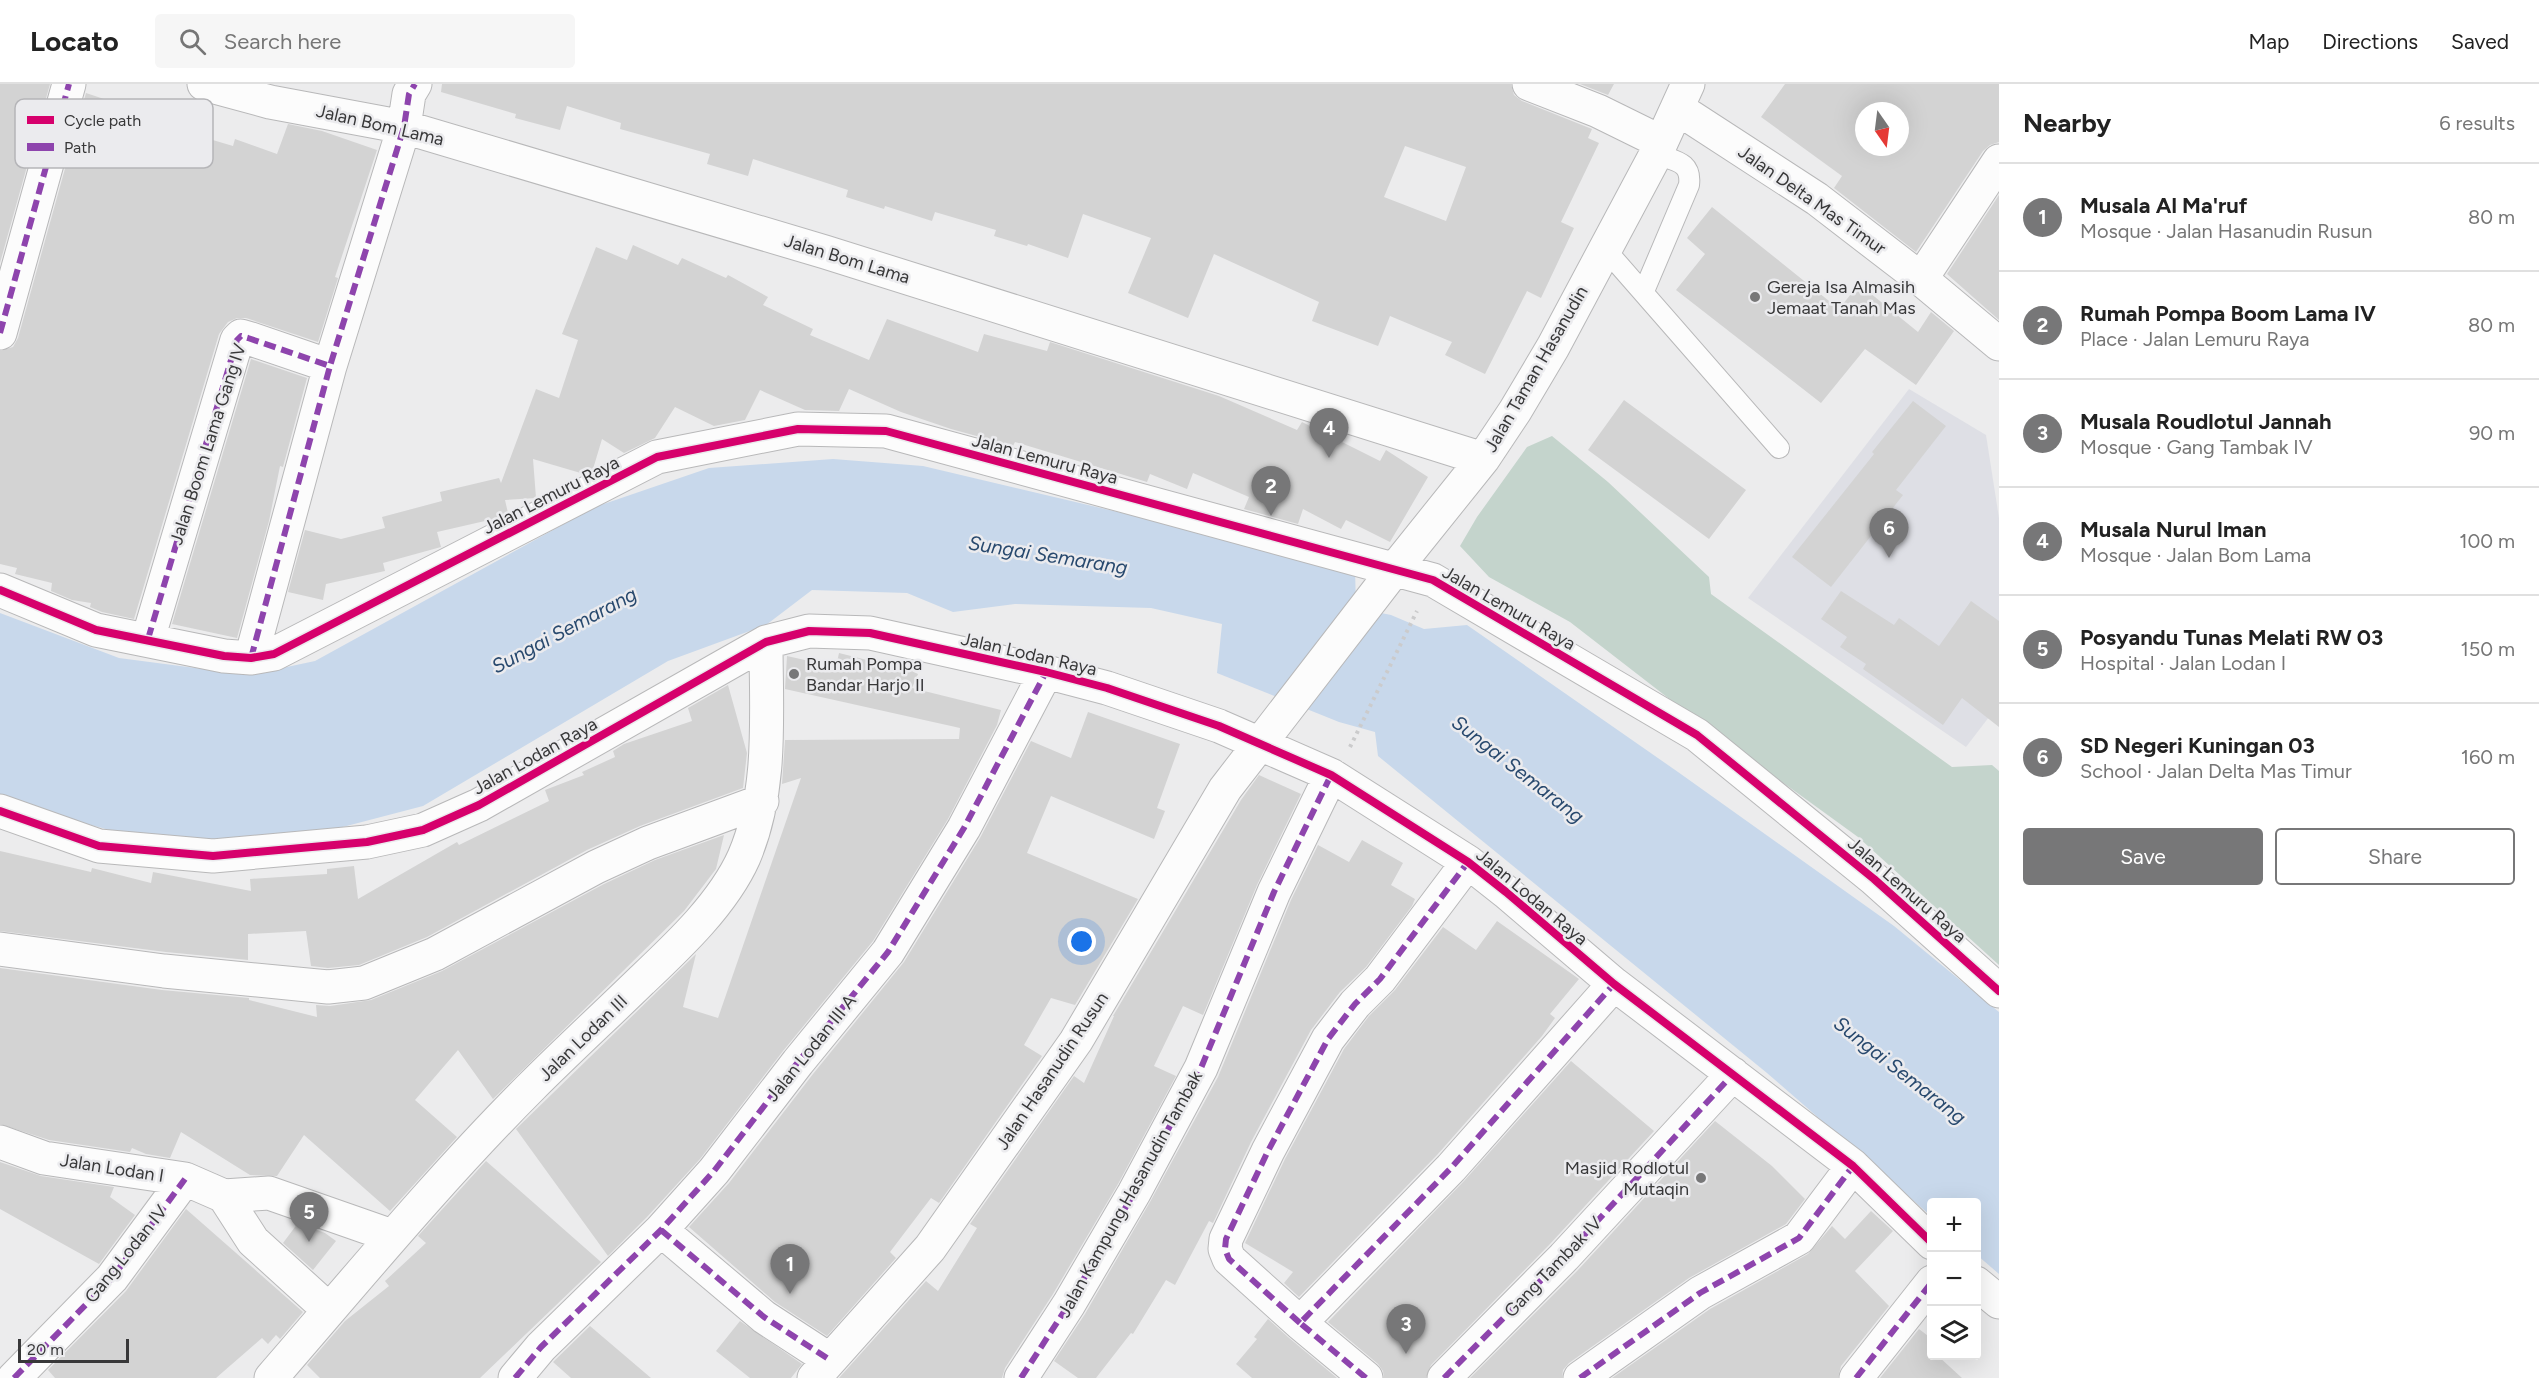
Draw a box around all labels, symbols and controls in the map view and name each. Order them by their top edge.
search box [155,14,575,68]
text: Locato [30,24,119,58]
icon: search [176,25,209,58]
text: Search here [224,28,341,55]
text: Map [2248,29,2289,54]
text: Directions [2322,29,2418,54]
text: Saved [2451,29,2509,54]
legend [15,99,213,168]
street label: Jalan Bom Lama [314,100,446,150]
north arrow [1855,102,1909,156]
text: Nearby [2023,107,2111,139]
text: Cycle path [64,111,141,130]
text: 6 results [2439,111,2515,135]
text: Path [64,138,96,157]
street label: Jalan Delta Mas Timur [1734,141,1890,259]
text: Musala Al Ma'ruf [2080,192,2248,219]
text: 1 [2038,205,2047,229]
text: 80 m [2468,205,2515,229]
text: Mosque · Jalan Hasanudin Rusun [2080,219,2372,243]
street label: Jalan Bom Lama [781,229,913,289]
place label: Gereja Isa Almasih Jemaat Tanah Mas [1767,276,1916,319]
street label: Jalan Taman Hasanudin [1479,282,1593,456]
marker: Gereja Isa Almasih Jemaat Tanah Mas [1748,290,1762,304]
text: Rumah Pompa Boom Lama IV [2080,300,2376,327]
text: 2 [2037,313,2048,337]
text: 80 m [2468,313,2515,337]
text: Place · Jalan Lemuru Raya [2080,327,2310,351]
street label: Jalan Boom Lama Gang IV [165,340,251,547]
pin: 4 [1310,408,1348,458]
text: Musala Roudlotul Jannah [2080,408,2332,435]
text: 3 [2037,421,2048,445]
text: 90 m [2469,421,2515,445]
street label: Jalan Lemuru Raya [970,429,1120,489]
text: Mosque · Gang Tambak IV [2080,435,2313,459]
street label: Jalan Lemuru Raya [479,451,623,539]
pin: 2 [1252,466,1290,516]
pin: 6 [1870,508,1908,558]
text: Musala Nurul Iman [2080,516,2266,543]
text: 4 [2036,529,2049,553]
text: 100 m [2459,529,2515,553]
water label: Sungai Semarang [967,531,1130,579]
text: Mosque · Jalan Bom Lama [2080,543,2311,567]
street label: Jalan Lemuru Raya [1439,561,1579,655]
water label: Sungai Semarang [487,581,641,678]
text: Posyandu Tunas Melati RW 03 [2080,624,2383,651]
street label: Jalan Lodan Raya [959,628,1099,680]
text: 5 [2037,637,2048,661]
text: 150 m [2460,637,2515,661]
text: Hospital · Jalan Lodan I [2080,651,2286,675]
place label: Rumah Pompa Bandar Harjo II [806,653,925,696]
marker: Rumah Pompa Bandar Harjo II [787,667,801,681]
water label: Sungai Semarang [1447,710,1589,828]
street label: Jalan Lodan Raya [469,713,601,799]
text: SD Negeri Kuningan 03 [2080,732,2315,759]
text: 6 [2037,745,2048,769]
text: 160 m [2461,745,2515,769]
text: School · Jalan Delta Mas Timur [2080,759,2352,783]
button: Save [2023,828,2263,885]
button: Share [2275,828,2515,885]
street label: Jalan Lemuru Raya [1843,833,1971,947]
street label: Jalan Lodan Raya [1472,844,1592,950]
your location [1067,927,1096,956]
street label: Jalan Hasanudin Rusun [991,988,1113,1154]
street label: Jalan Lodan III [534,990,632,1086]
street label: Jalan Lodan III A [761,990,861,1106]
water label: Sungai Semarang [1829,1011,1971,1129]
street label: Jalan Kampung Hasanudin Tambak [1053,1067,1207,1321]
street label: Jalan Lodan I [58,1149,166,1187]
place label: Masjid Rodlotul Mutaqin [1565,1157,1689,1200]
marker: Masjid Rodlotul Mutaqin [1694,1171,1708,1185]
pin: 5 [290,1192,328,1242]
map controls [1927,1198,1981,1360]
button: + [1927,1198,1981,1252]
street label: Gang Lodan IV [80,1200,172,1307]
street label: Gang Tambak IV [1499,1212,1607,1322]
pin: 1 [770,1244,810,1294]
button: − [1927,1252,1981,1306]
pin: 3 [1386,1304,1426,1354]
button: layers [1927,1306,1981,1360]
scale bar [18,1336,129,1364]
text: 20 m [27,1340,64,1359]

